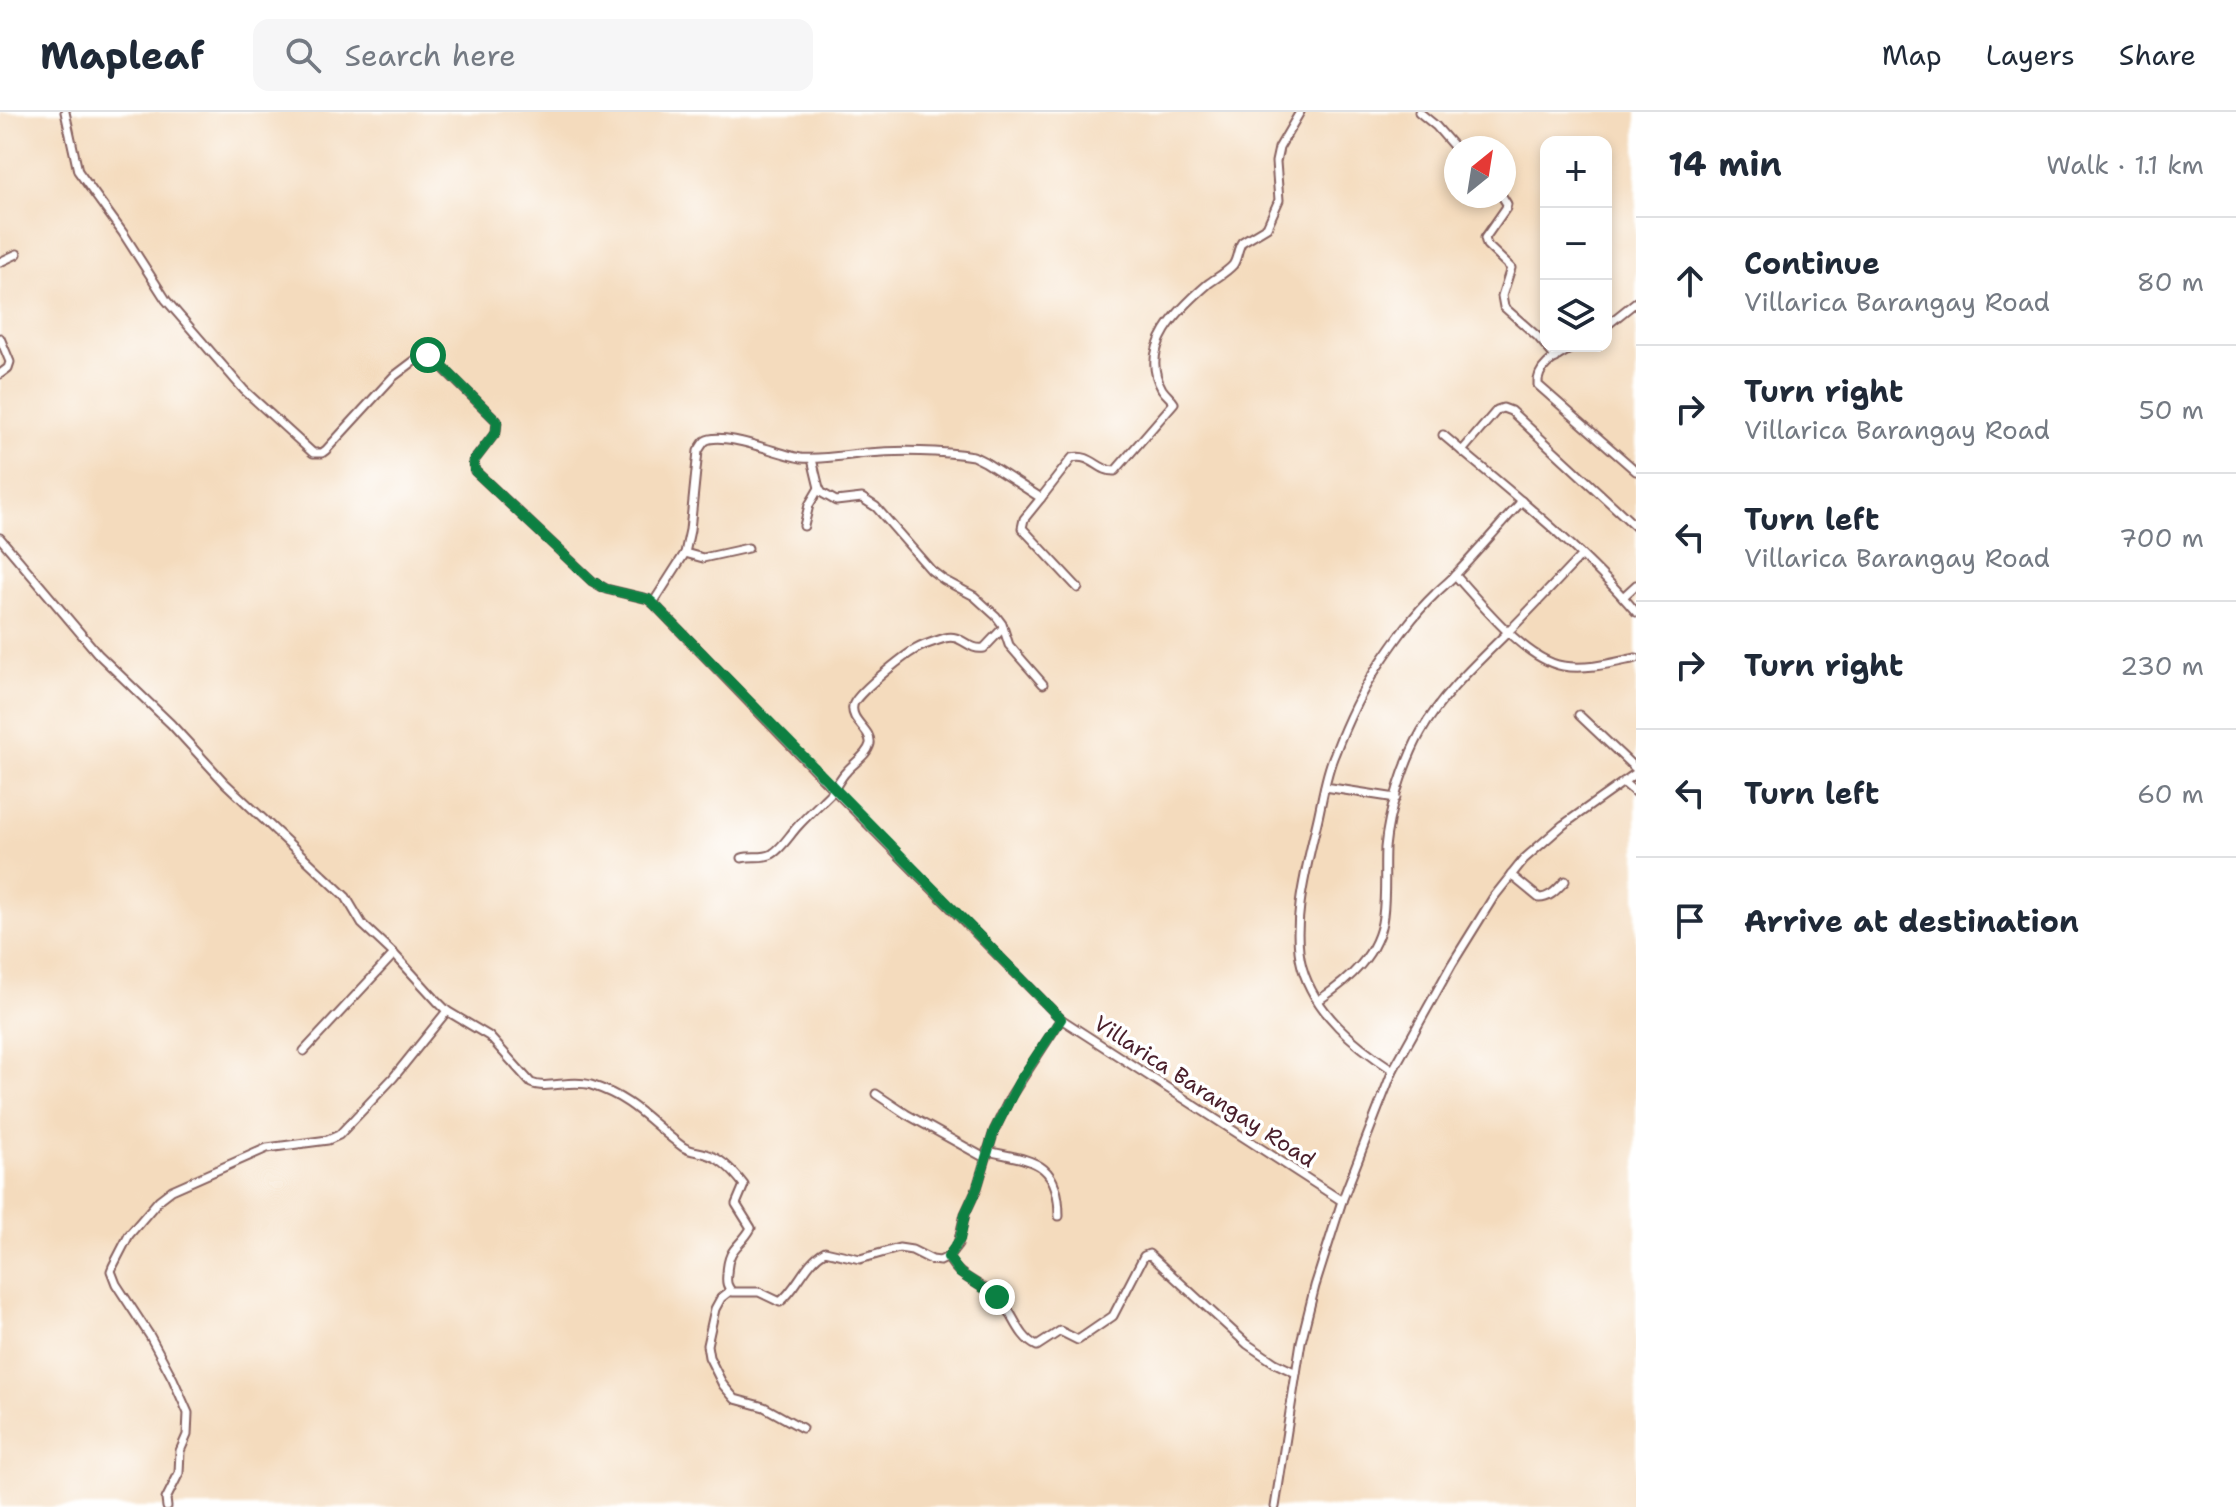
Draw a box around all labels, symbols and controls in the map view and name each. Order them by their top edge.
search box [253,19,813,91]
text: Mapleaf [40,30,205,81]
icon: search [281,33,325,77]
text: Search here [345,35,516,76]
text: Map [1882,36,1942,74]
text: Layers [1986,36,2075,74]
text: Share [2119,36,2196,74]
north arrow [1444,136,1516,208]
map controls [1540,136,1612,352]
button: + [1540,136,1612,208]
text: 14 min [1668,141,1782,187]
text: Walk · 1.1 km [2046,147,2204,182]
button: − [1540,208,1612,280]
text: Continue [1744,243,1880,284]
icon: ahead [1668,259,1712,303]
text: 80 m [2137,264,2204,299]
button: layers [1540,280,1612,352]
text: Villarica Barangay Road [1744,284,2050,319]
route start [410,337,446,373]
text: Turn right [1744,371,1903,412]
icon: right [1668,387,1712,431]
text: 50 m [2139,392,2204,427]
text: Villarica Barangay Road [1744,412,2050,447]
text: Turn left [1744,499,1879,540]
icon: left [1668,515,1712,559]
text: 700 m [2119,520,2204,555]
text: Villarica Barangay Road [1744,540,2050,575]
icon: right [1668,643,1712,687]
text: Turn right [1744,645,1903,686]
text: 230 m [2120,648,2204,683]
icon: left [1668,771,1712,815]
text: Turn left [1744,773,1879,814]
text: 60 m [2137,776,2204,811]
icon: arrive [1668,899,1712,943]
text: Arrive at destination [1744,901,2079,942]
street label: Villarica Barangay Road [1088,1009,1321,1174]
route end [979,1279,1015,1315]

